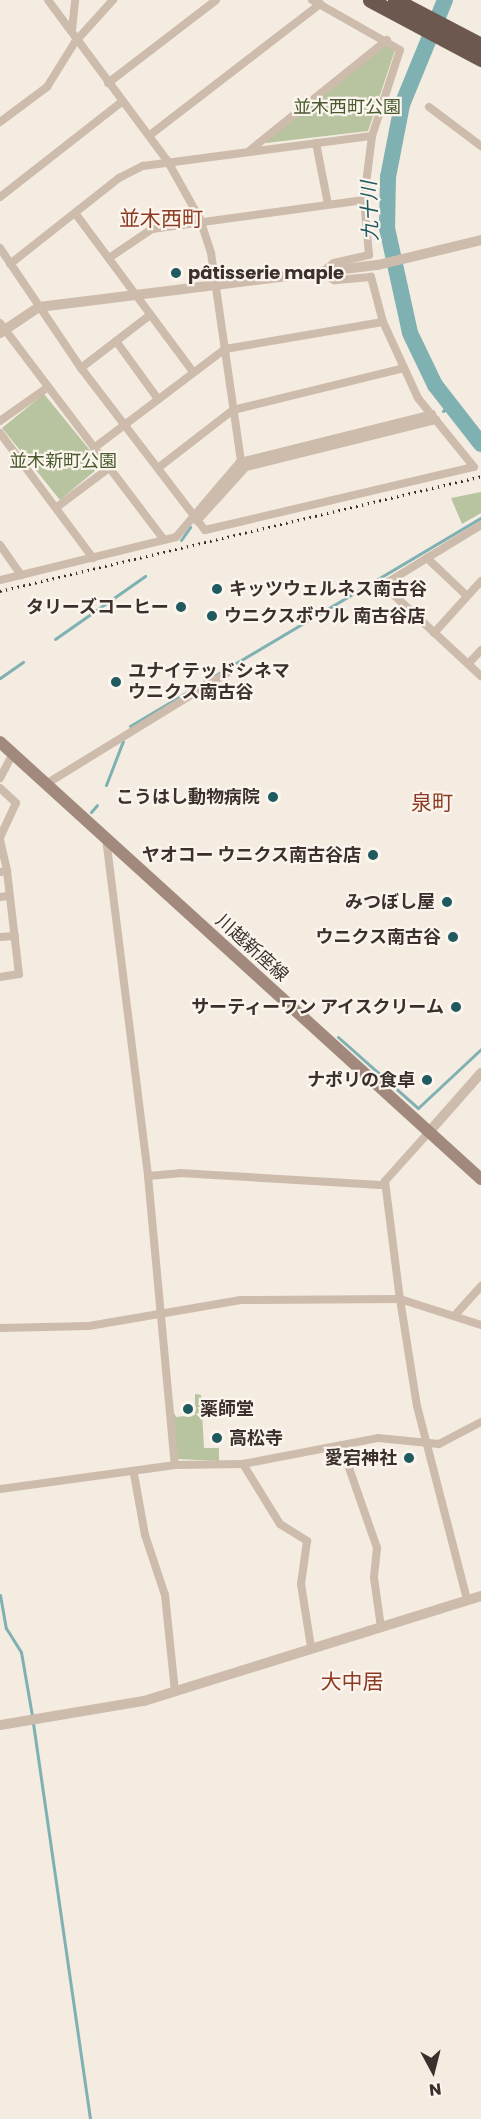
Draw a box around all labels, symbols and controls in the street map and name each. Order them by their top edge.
park label: 並木西町公園 [293,96,401,118]
water label: 九十川 [357,181,383,241]
district label: 並木西町 [119,206,203,232]
place label: pâtisserie maple [188,262,344,284]
marker: pâtisserie maple [169,266,183,280]
park label: 並木新町公園 [9,450,117,472]
place label: キッツウェルネス南古谷 [229,578,427,600]
marker: キッツウェルネス南古谷 [210,582,224,596]
place label: タリーズコーヒー [25,596,169,618]
marker: タリーズコーヒー [174,600,188,614]
place label: ウニクスボウル 南古谷店 [224,605,426,627]
marker: ウニクスボウル 南古谷店 [205,609,219,623]
place label: ユナイテッドシネマ ウニクス南古谷 [128,661,290,704]
marker: ユナイテッドシネマ ウニクス南古谷 [109,675,123,689]
place label: こうはし動物病院 [116,786,260,808]
marker: こうはし動物病院 [264,788,282,806]
district label: 泉町 [411,790,453,816]
place label: ヤオコー ウニクス南古谷店 [141,844,361,866]
marker: ヤオコー ウニクス南古谷店 [366,848,380,862]
place label: みつぼし屋 [345,891,435,913]
marker: みつぼし屋 [440,895,454,909]
street label: 川越新座線 [211,910,293,986]
place label: ウニクス南古谷 [315,926,441,948]
marker: ウニクス南古谷 [446,930,460,944]
place label: サーティーワン アイスクリーム [188,996,444,1018]
marker: サーティーワン アイスクリーム [449,1000,463,1014]
place label: ナポリの食卓 [307,1069,415,1091]
marker: ナポリの食卓 [420,1073,434,1087]
place label: 薬師堂 [200,1398,254,1420]
marker: 薬師堂 [181,1402,195,1416]
place label: 高松寺 [229,1427,283,1449]
marker: 高松寺 [210,1431,224,1445]
place label: 愛宕神社 [325,1447,397,1469]
marker: 愛宕神社 [402,1451,416,1465]
district label: 大中居 [321,1669,383,1695]
north arrow [403,2041,463,2101]
text: N [428,2077,443,2102]

